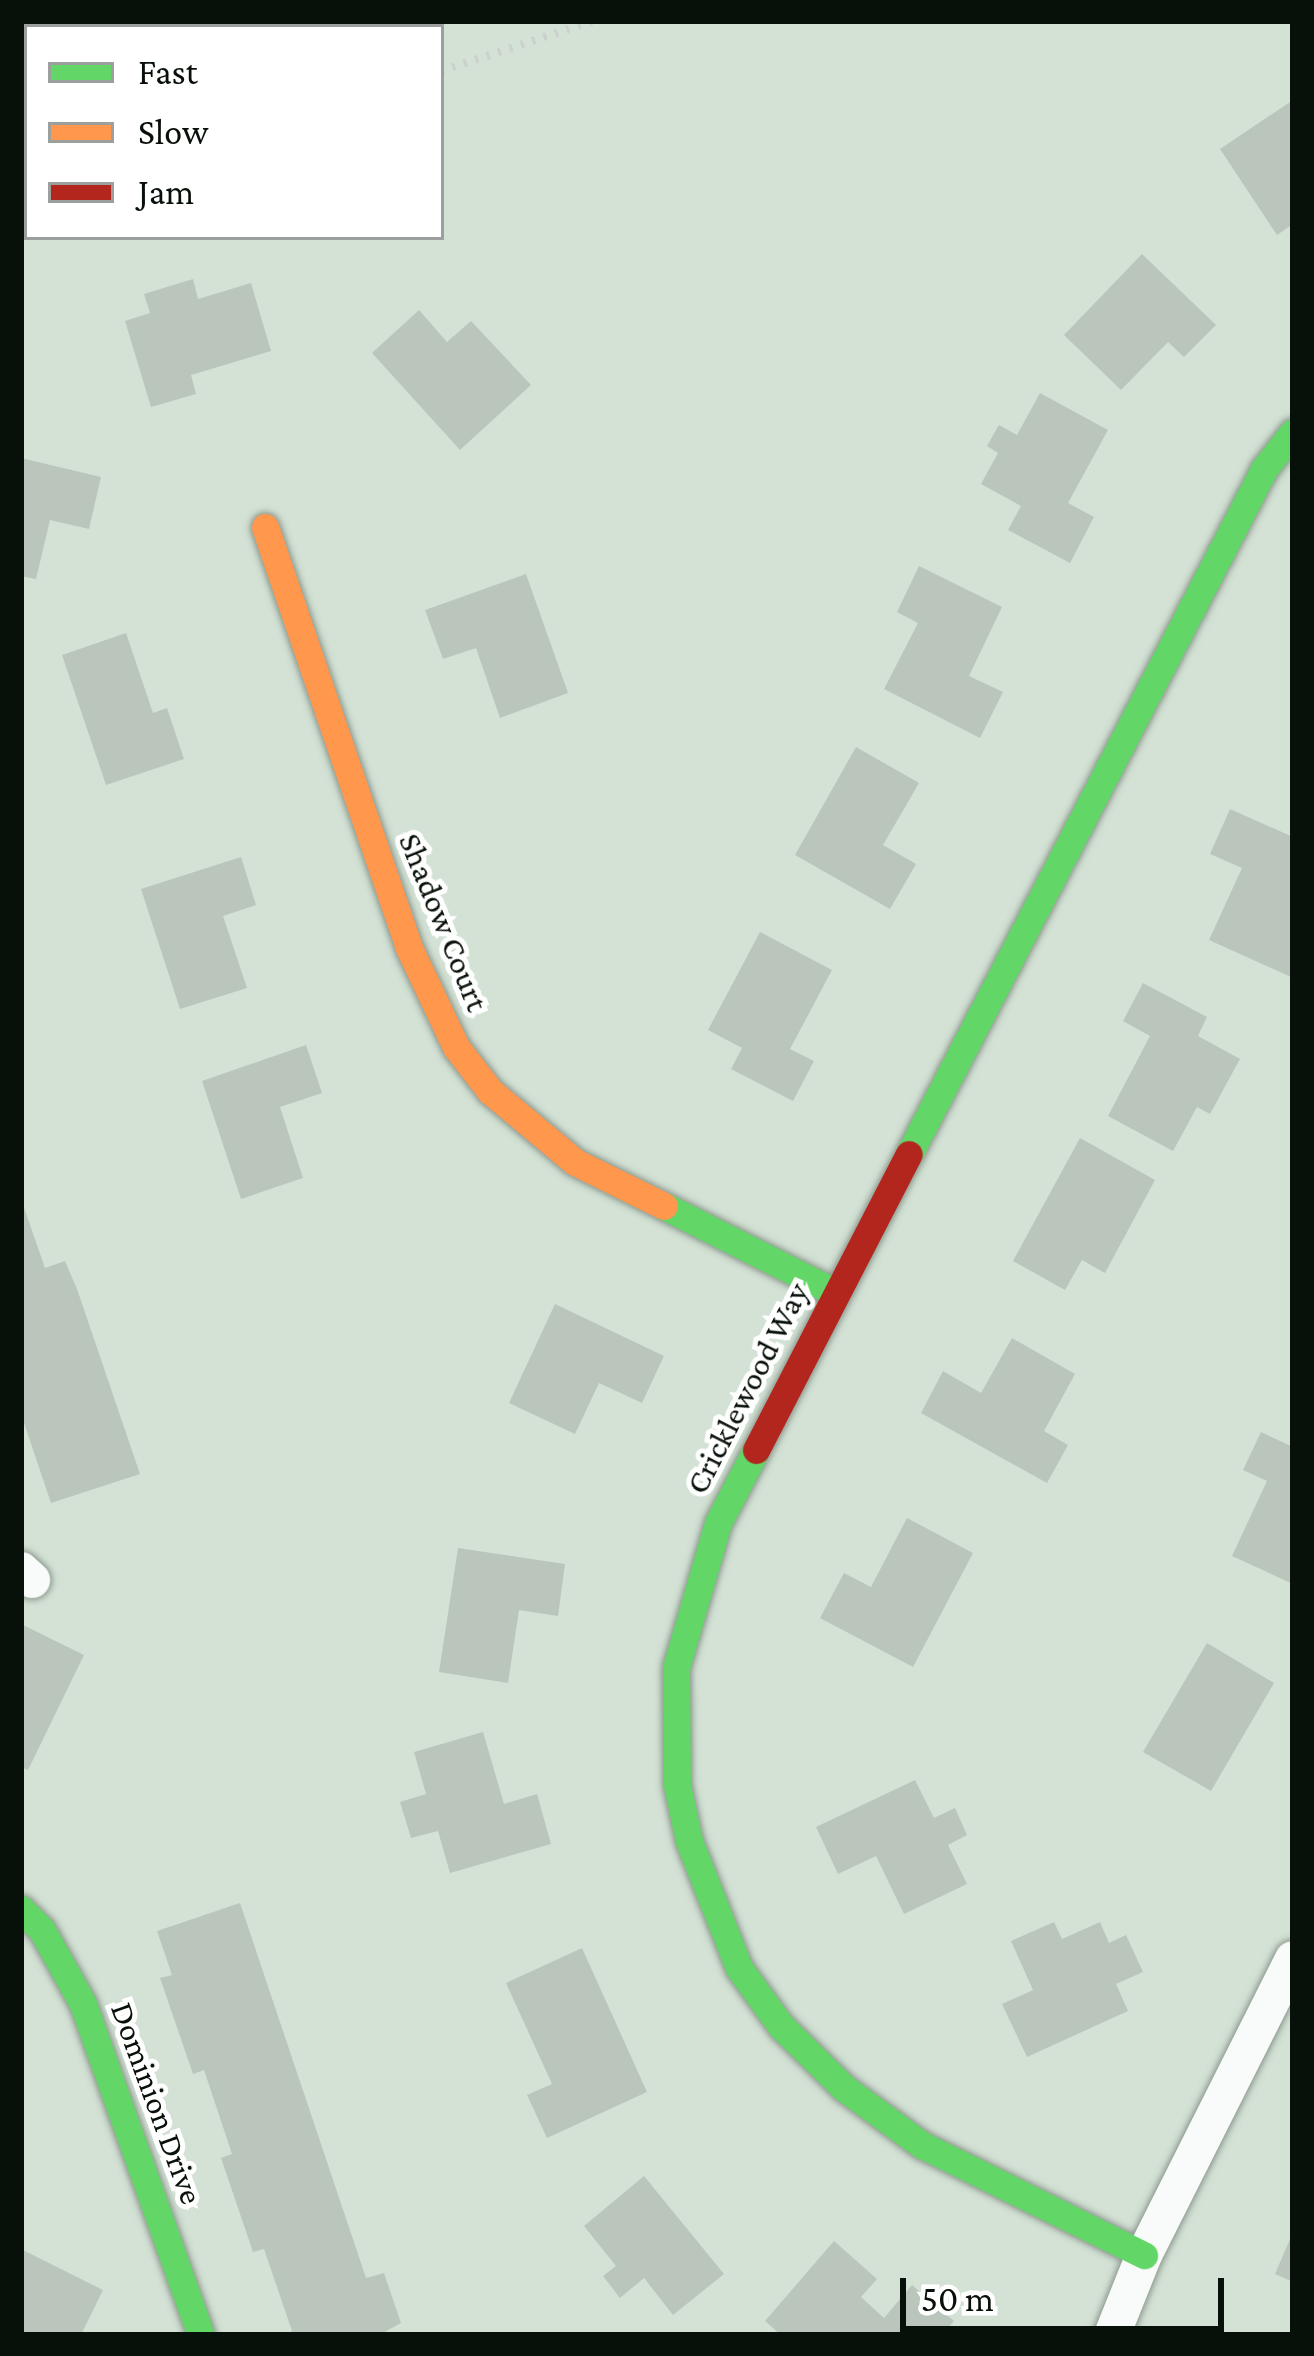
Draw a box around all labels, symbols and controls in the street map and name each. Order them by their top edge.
legend [24,24,444,240]
text: Fast [138,52,198,92]
text: Slow [138,112,209,152]
text: Jam [138,172,194,212]
street label: Shadow Court [390,827,498,1017]
street label: Cricklewood Way [677,1276,817,1500]
street label: Dominion Drive [102,1997,212,2209]
scale bar [906,2254,1230,2328]
text: 50 m [921,2279,994,2319]

